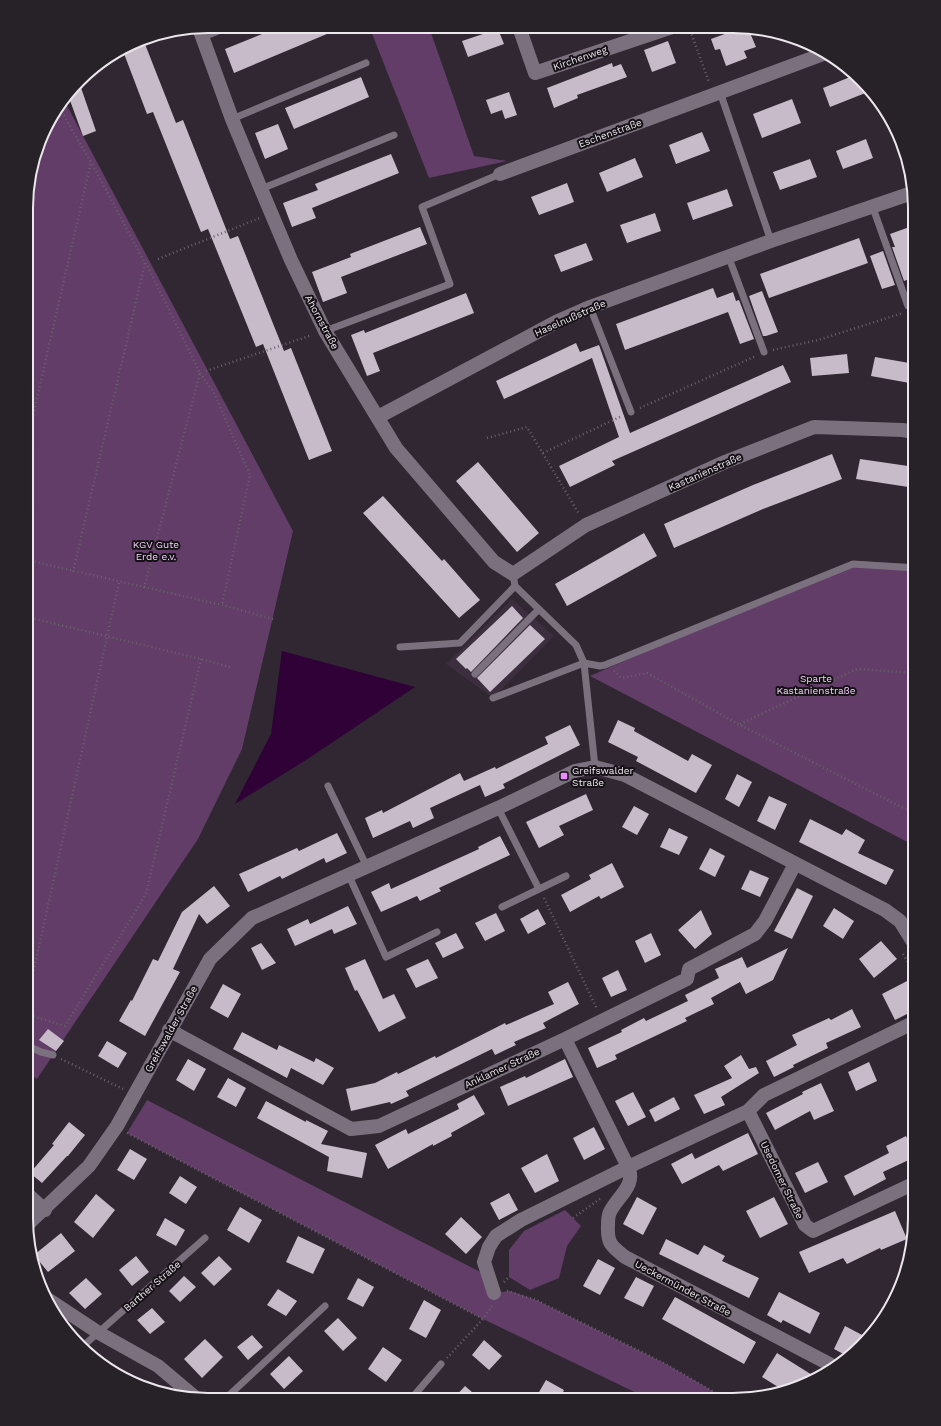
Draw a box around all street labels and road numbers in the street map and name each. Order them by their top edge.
street label: Kirchenweg [552,43,609,72]
street label: Eschenstraße [577,116,643,150]
street label: Ahornstraße [303,293,341,351]
street label: Haselnußstraße [533,297,607,339]
street label: Kastanienstraße [667,451,744,493]
street label: Greifswalder Straße [143,984,199,1074]
street label: Anklamer Straße [463,1046,542,1090]
street label: Usedomer Straße [758,1139,806,1221]
street label: Barther Straße [121,1258,183,1314]
street label: Ueckermünder Straße [633,1258,733,1318]

